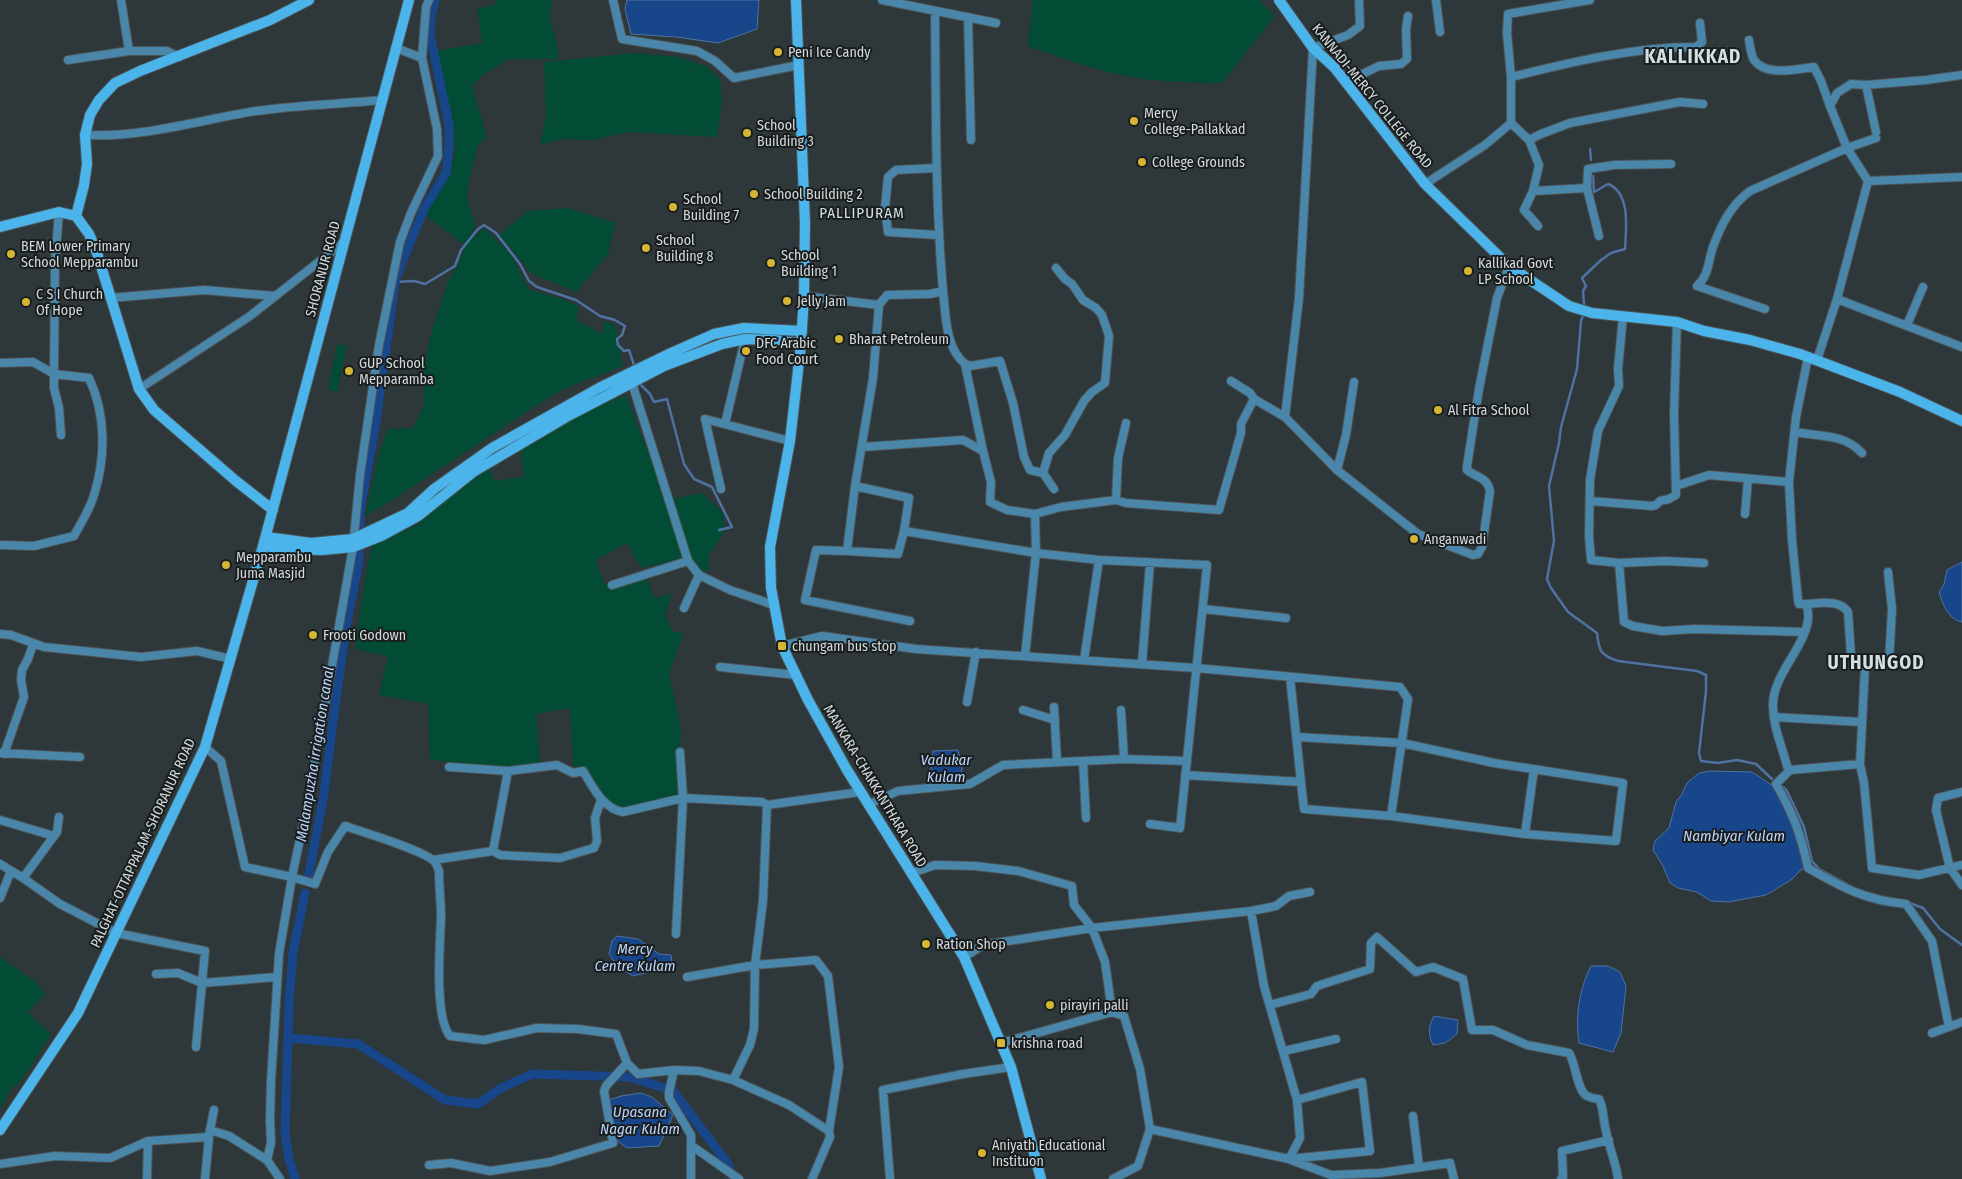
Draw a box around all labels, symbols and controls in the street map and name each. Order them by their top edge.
street label: KANNADI-MERCY COLLEGE ROAD [1308,20,1436,172]
place label: Peni Ice Candy [788,44,871,61]
district label: KALLIKKAD [1645,45,1741,68]
marker: Peni Ice Candy [772,46,784,58]
place label: Mercy College-Pallakkad [1144,105,1246,138]
marker: Mercy College-Pallakkad [1128,115,1140,127]
place label: School Building 3 [757,117,814,150]
marker: School Building 3 [741,127,753,139]
place label: College Grounds [1152,154,1245,171]
marker: College Grounds [1136,156,1148,168]
place label: School Building 2 [764,186,863,203]
marker: School Building 2 [748,188,760,200]
place label: School Building 7 [683,191,739,224]
marker: School Building 7 [667,201,679,213]
district label: PALLIPURAM [819,204,905,222]
street label: SHORANUR ROAD [302,219,344,319]
place label: School Building 8 [656,232,713,265]
place label: BEM Lower Primary School Mepparambu [21,238,138,271]
marker: School Building 8 [640,242,652,254]
place label: School Building 1 [781,247,837,280]
marker: BEM Lower Primary School Mepparambu [5,248,17,260]
place label: Kallikad Govt LP School [1478,255,1553,288]
marker: School Building 1 [765,257,777,269]
marker: Kallikad Govt LP School [1462,265,1474,277]
place label: C S I Church Of Hope [36,286,103,319]
place label: Jelly Jam [797,293,846,310]
marker: Jelly Jam [781,295,793,307]
marker: C S I Church Of Hope [20,296,32,308]
place label: Bharat Petroleum [849,331,949,348]
marker: Bharat Petroleum [833,333,845,345]
place label: DFC Arabic Food Court [756,335,819,368]
marker: DFC Arabic Food Court [740,345,752,357]
place label: GUP School Mepparamba [359,355,434,388]
marker: GUP School Mepparamba [343,365,355,377]
place label: Al Fitra School [1448,402,1530,419]
marker: Al Fitra School [1432,404,1444,416]
place label: Anganwadi [1424,531,1486,548]
marker: Anganwadi [1408,533,1420,545]
place label: Mepparambu Juma Masjid [236,549,311,582]
marker: Mepparambu Juma Masjid [220,559,232,571]
place label: Frooti Godown [323,627,406,644]
marker: Frooti Godown [307,629,319,641]
place label: chungam bus stop [792,638,897,655]
marker: chungam bus stop [776,640,788,652]
district label: UTHUNGOD [1828,651,1924,674]
water label: Malampuzha irrigation canal [292,665,338,843]
street label: MANKARA-CHAKKANTHARA ROAD [820,702,930,870]
street label: PALGHAT-OTTAPPALAM-SHORANUR ROAD [87,736,199,950]
water label: Vadukar Kulam [920,751,972,786]
water label: Nambiyar Kulam [1683,827,1785,845]
place label: Ration Shop [936,936,1006,953]
marker: Ration Shop [920,938,932,950]
water label: Mercy Centre Kulam [594,940,676,975]
place label: pirayiri palli [1060,997,1129,1014]
marker: pirayiri palli [1044,999,1056,1011]
place label: krishna road [1011,1035,1083,1052]
marker: krishna road [995,1037,1007,1049]
water label: Upasana Nagar Kulam [600,1103,680,1138]
place label: Aniyath Educational Instituon [992,1137,1106,1170]
marker: Aniyath Educational Instituon [976,1147,988,1159]

